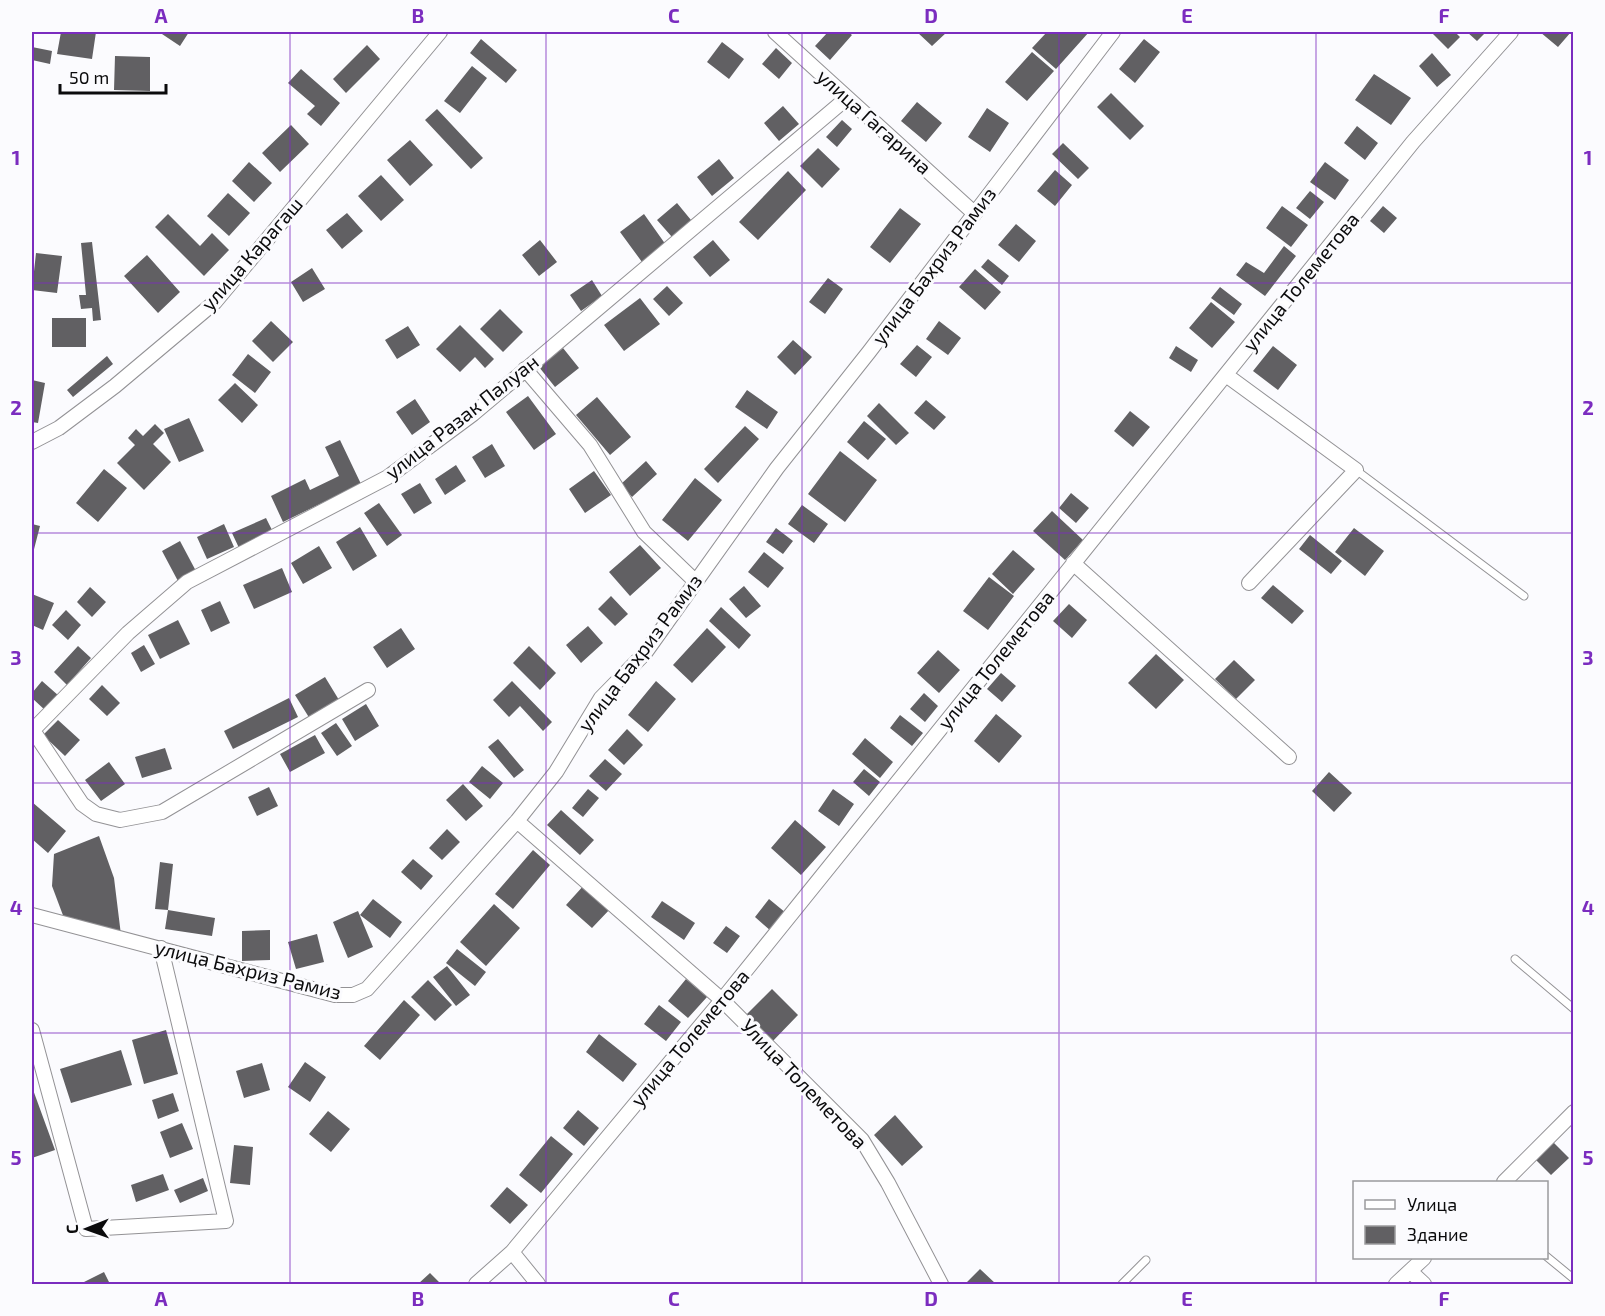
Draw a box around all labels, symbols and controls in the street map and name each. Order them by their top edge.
text: A [154,3,168,27]
text: B [412,3,424,27]
text: C [668,3,680,27]
text: D [924,3,938,27]
text: E [1181,3,1193,27]
text: F [1438,3,1450,27]
scale bar [60,57,166,95]
street label: улица Гагарина [812,64,937,180]
text: 50 m [69,66,109,88]
text: 1 [12,145,20,169]
text: 1 [1584,145,1592,169]
street label: улица Бахриз Рамиз [866,182,1001,350]
street label: улица Карагаш [195,192,308,316]
street label: улица Толеметова [1237,207,1364,356]
street label: улица Разак Палуан [380,349,544,484]
text: 2 [10,395,22,419]
text: 2 [1582,395,1594,419]
street label: улица Бахриз Рамиз [572,569,707,737]
street label: улица Толеметова [932,585,1059,734]
text: 3 [10,645,22,669]
text: 3 [1582,645,1594,669]
text: 4 [10,895,23,919]
text: 4 [1582,895,1595,919]
street label: улица Бахриз Рамиз [152,934,344,1005]
street label: улица Толеметова [625,964,754,1111]
street label: Улица Толеметова [737,1013,873,1153]
text: 5 [10,1145,22,1169]
text: 5 [1582,1145,1594,1169]
legend [1353,1181,1548,1259]
text: Улица [1407,1193,1457,1215]
north arrow [57,1199,117,1259]
text: Здание [1407,1223,1468,1245]
text: С [62,1224,81,1234]
text: A [154,1286,168,1310]
text: B [412,1286,424,1310]
text: C [668,1286,680,1310]
text: D [924,1286,938,1310]
text: E [1181,1286,1193,1310]
text: F [1438,1286,1450,1310]

